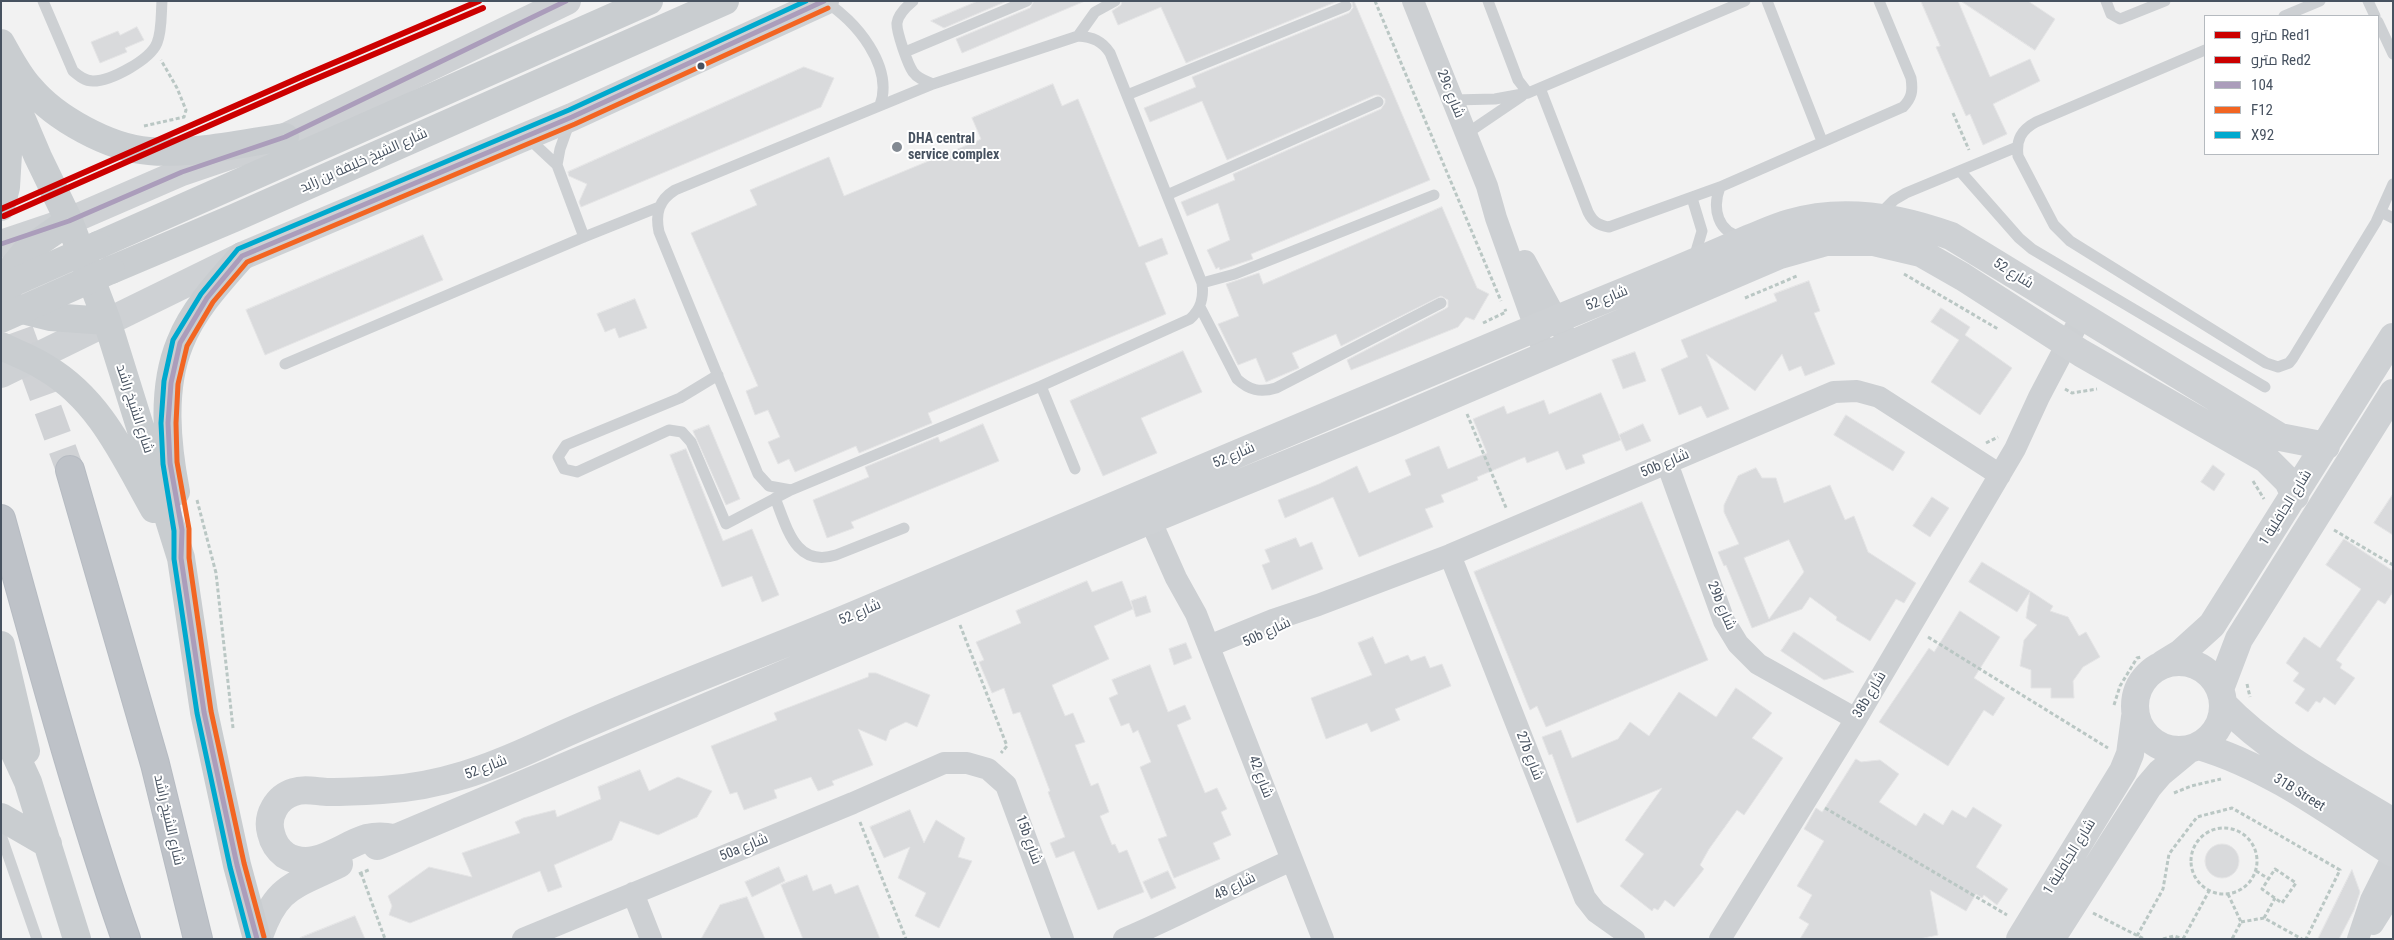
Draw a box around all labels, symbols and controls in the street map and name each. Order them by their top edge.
legend [2204,15,2379,155]
text: مترو Red1 [2251,26,2311,44]
text: مترو Red2 [2251,51,2311,69]
unlabelled marker [696,61,706,71]
street label: 29c شارع [1433,67,1467,121]
text: 104 [2251,76,2273,94]
text: F12 [2251,101,2273,119]
street label: شارع الشيخ خليفة بن زايد [298,125,430,197]
text: X92 [2251,126,2274,144]
place label: DHA central service complex [908,131,999,164]
marker: DHA central service complex [890,140,904,154]
street label: شارع 52 [1990,255,2036,293]
street label: شارع 52 [1583,283,1631,315]
street label: شارع الشيخ راشد [112,362,156,456]
street label: شارع 52 [1210,440,1258,472]
street label: 50b شارع [1638,446,1692,482]
street label: شارع الجافلية 1 [2256,467,2316,549]
street label: 29b شارع [1703,579,1739,633]
street label: شارع 52 [836,597,884,629]
street label: 50b شارع [1240,615,1294,651]
street label: 38b شارع [1850,669,1890,721]
street label: 27b شارع [1512,729,1546,783]
street label: شارع 52 [462,752,510,784]
street label: شارع 42 [1244,753,1276,801]
street label: 31B Street [2270,771,2328,815]
street label: شارع الشيخ راشد [149,773,187,867]
street label: 15b شارع [1011,813,1045,867]
street label: شارع الجافلية 1 [2040,816,2100,898]
street label: 50a شارع [717,831,771,865]
street label: شارع 48 [1211,870,1259,904]

